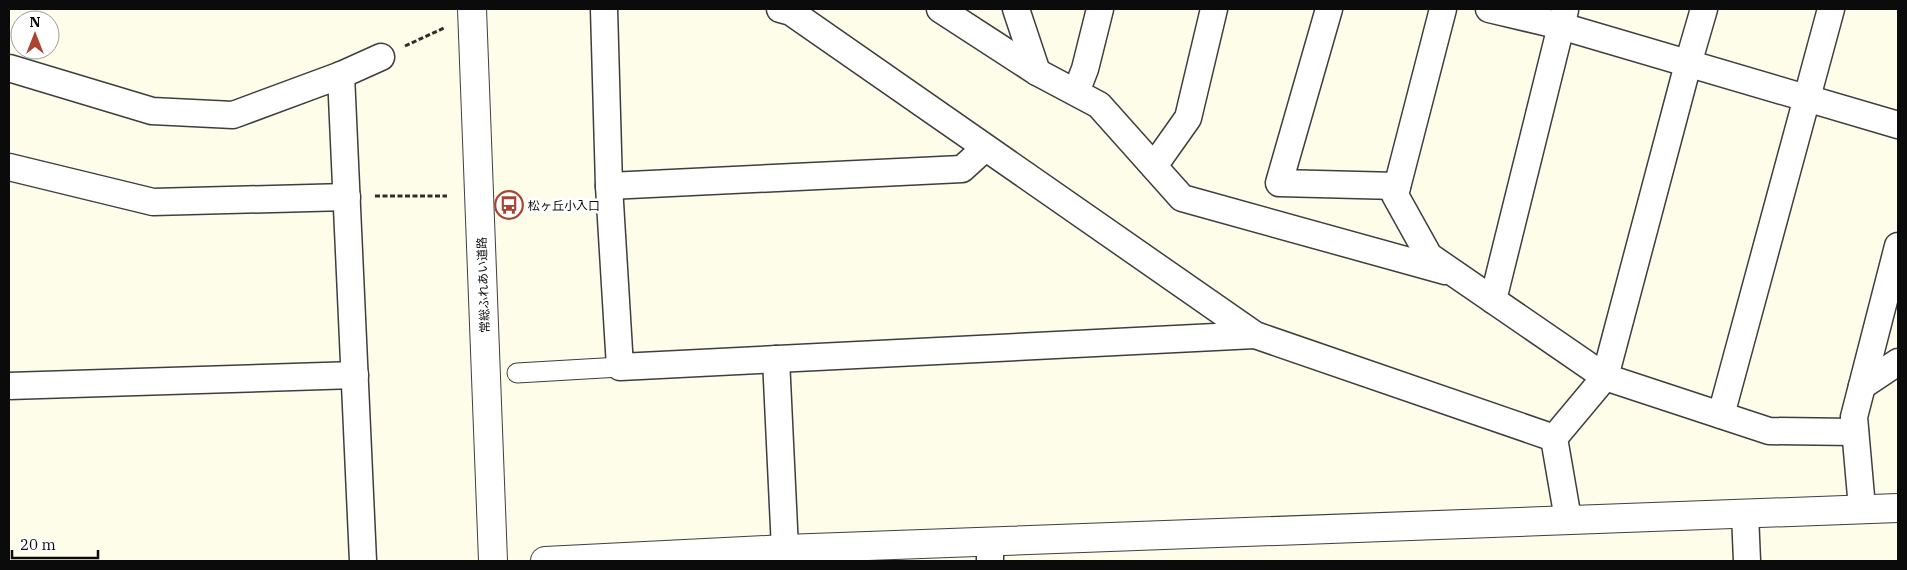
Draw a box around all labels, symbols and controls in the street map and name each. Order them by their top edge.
north arrow [10,10,60,60]
text: N [29,13,41,31]
bus stop icon: 松ヶ丘小入口 [494,190,524,220]
place label: 松ヶ丘小入口 [528,198,600,213]
street label: 常総ふれあい道路 [474,237,492,333]
scale bar [12,528,99,560]
text: 20 m [20,535,56,554]

